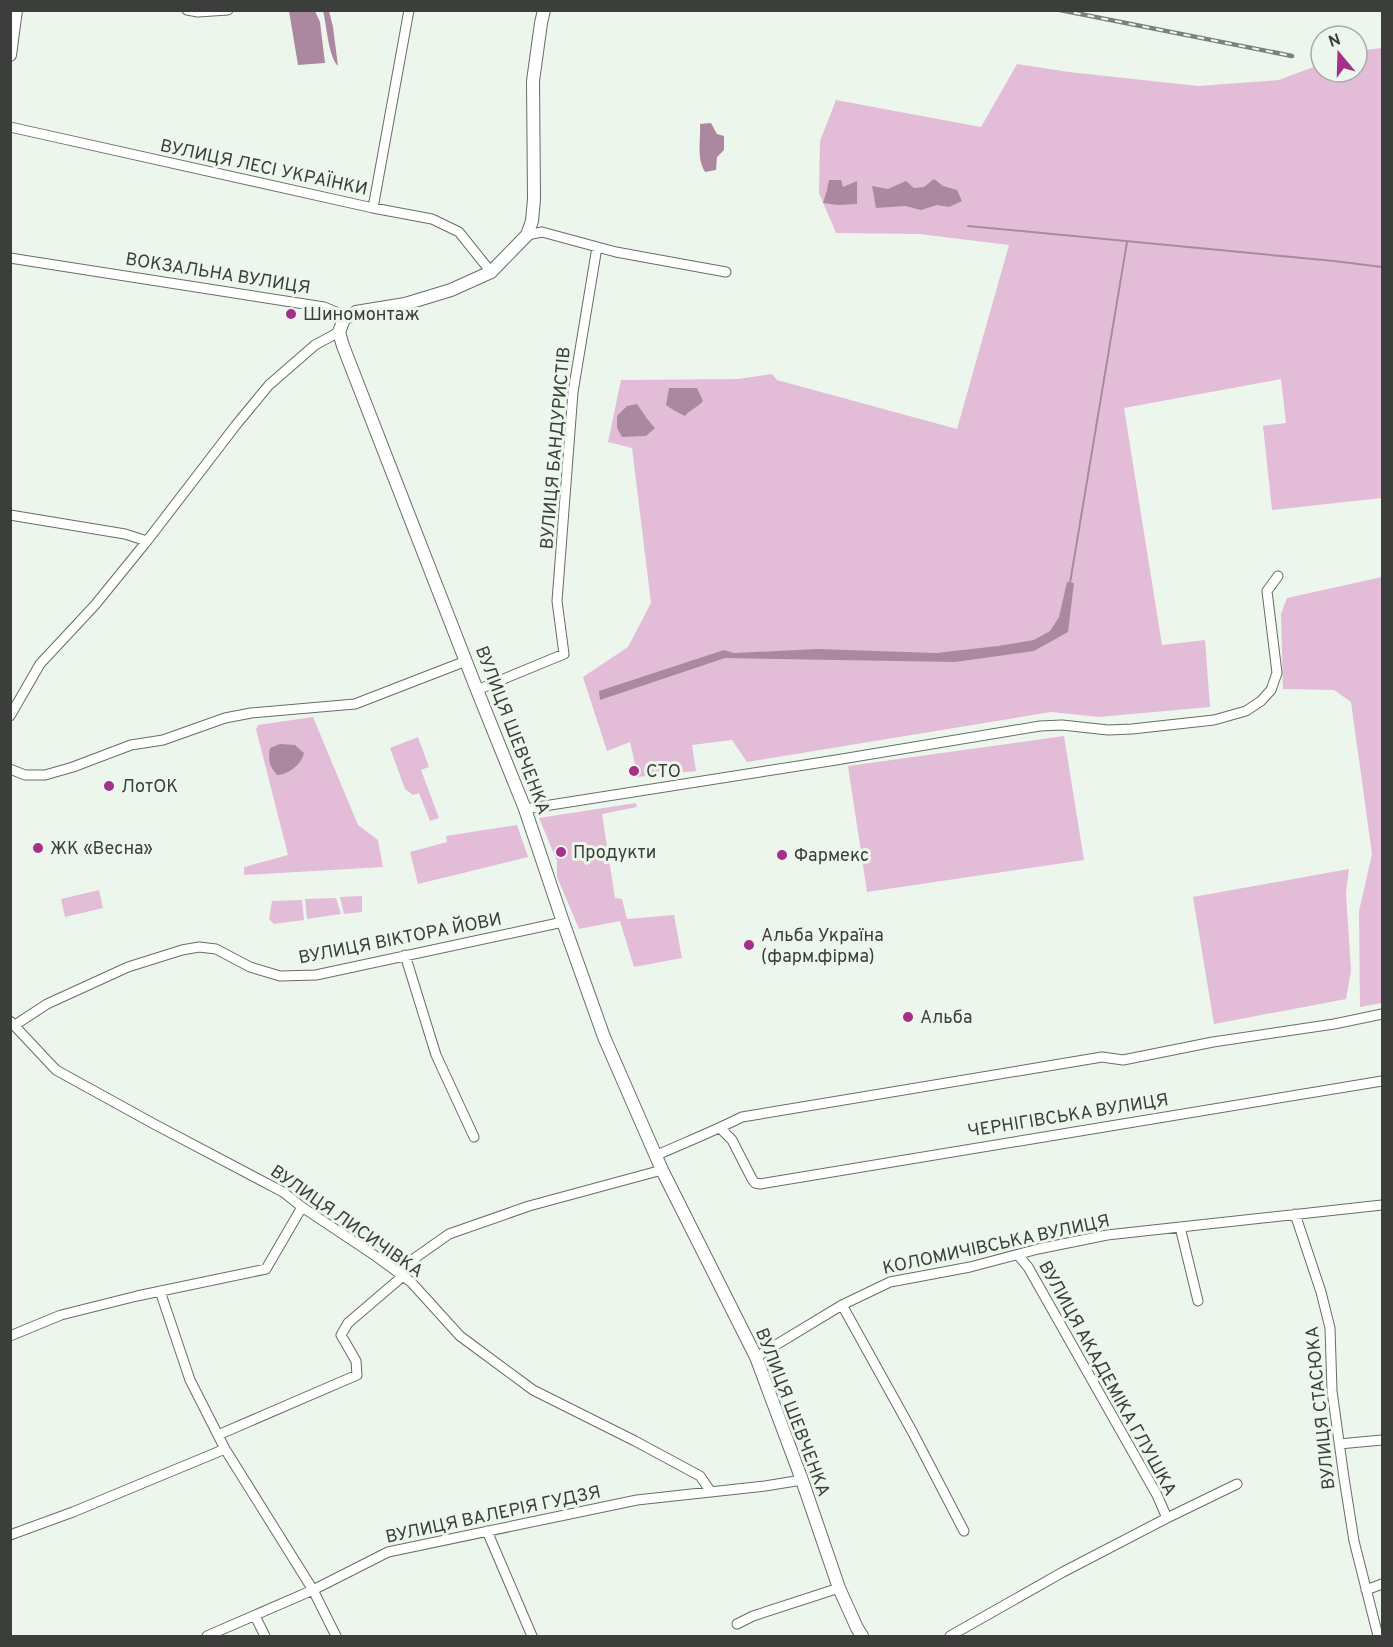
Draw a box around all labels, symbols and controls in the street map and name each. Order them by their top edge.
north arrow [1309,24,1369,84]
text: N [1326,30,1343,53]
street label: ВУЛИЦЯ ЛЕСІ УКРАЇНКИ [158,133,370,202]
street label: ВОКЗАЛЬНА ВУЛИЦЯ [124,249,312,300]
place label: Шиномонтаж [303,304,420,327]
marker: Шиномонтаж [284,307,298,321]
street label: ВУЛИЦЯ БАНДУРИСТІВ [536,346,577,550]
street label: ВУЛИЦЯ ШЕВЧЕНКА [469,643,554,818]
place label: СТО [646,761,681,784]
marker: СТО [627,764,641,778]
place label: ЛотОК [121,776,178,799]
marker: ЛотОК [102,779,116,793]
place label: ЖК «Весна» [50,838,153,861]
marker: ЖК «Весна» [31,841,45,855]
place label: Продукти [573,842,656,865]
marker: Продукти [554,845,568,859]
place label: Фармекс [794,845,869,868]
marker: Фармекс [775,848,789,862]
street label: ВУЛИЦЯ ВІКТОРА ЙОВИ [296,907,504,970]
place label: Альба Україна (фарм.фірма) [761,925,884,969]
marker: Альба Україна (фарм.фірма) [742,938,756,952]
place label: Альба [920,1007,972,1030]
marker: Альба [901,1010,915,1024]
street label: ЧЕРНІГІВСЬКА ВУЛИЦЯ [966,1089,1170,1144]
street label: ВУЛИЦЯ ЛИСИЧІВКА [265,1161,427,1284]
street label: КОЛОМИЧІВСЬКА ВУЛИЦЯ [881,1210,1112,1281]
street label: ВУЛИЦЯ АКАДЕМІКА ГЛУШКА [1032,1257,1181,1500]
street label: ВУЛИЦЯ ШЕВЧЕНКА [749,1325,834,1500]
street label: ВУЛИЦЯ СТАСЮКА [1301,1325,1342,1491]
street label: ВУЛИЦЯ ВАЛЕРІЯ ГУДЗЯ [384,1481,603,1550]

